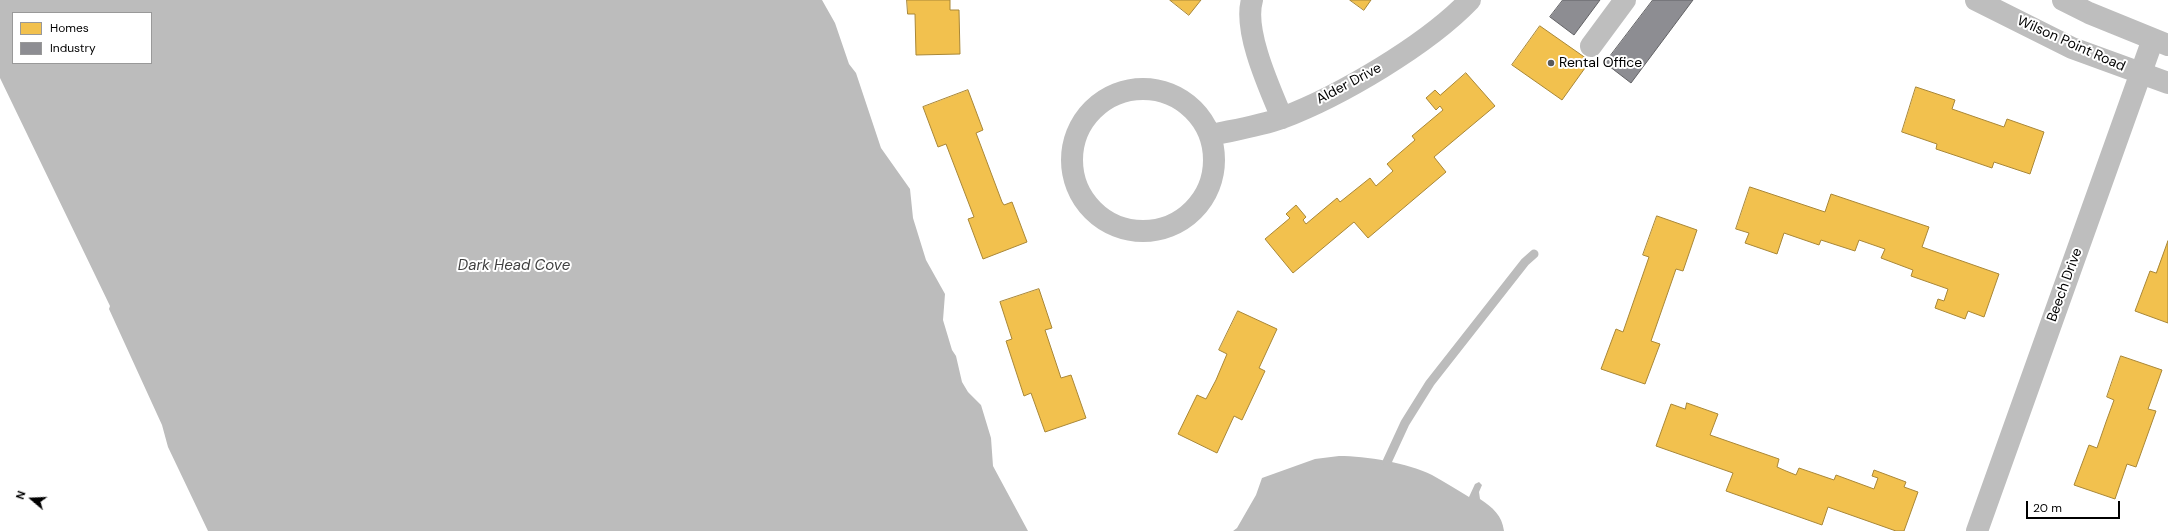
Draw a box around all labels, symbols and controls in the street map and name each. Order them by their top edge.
legend [12,12,152,64]
street label: Wilson Point Road [2014,13,2128,75]
text: Homes [50,20,89,36]
text: Industry [50,40,96,56]
place label: Rental Office [1559,55,1642,71]
marker: Rental Office [1546,58,1556,68]
street label: Alder Drive [1314,60,1384,108]
street label: Beech Drive [2044,246,2086,324]
water label: Dark Head Cove [458,257,570,275]
north arrow [12,479,52,519]
text: N [13,489,29,501]
scale bar [2028,493,2122,519]
text: 20 m [2033,500,2062,516]

